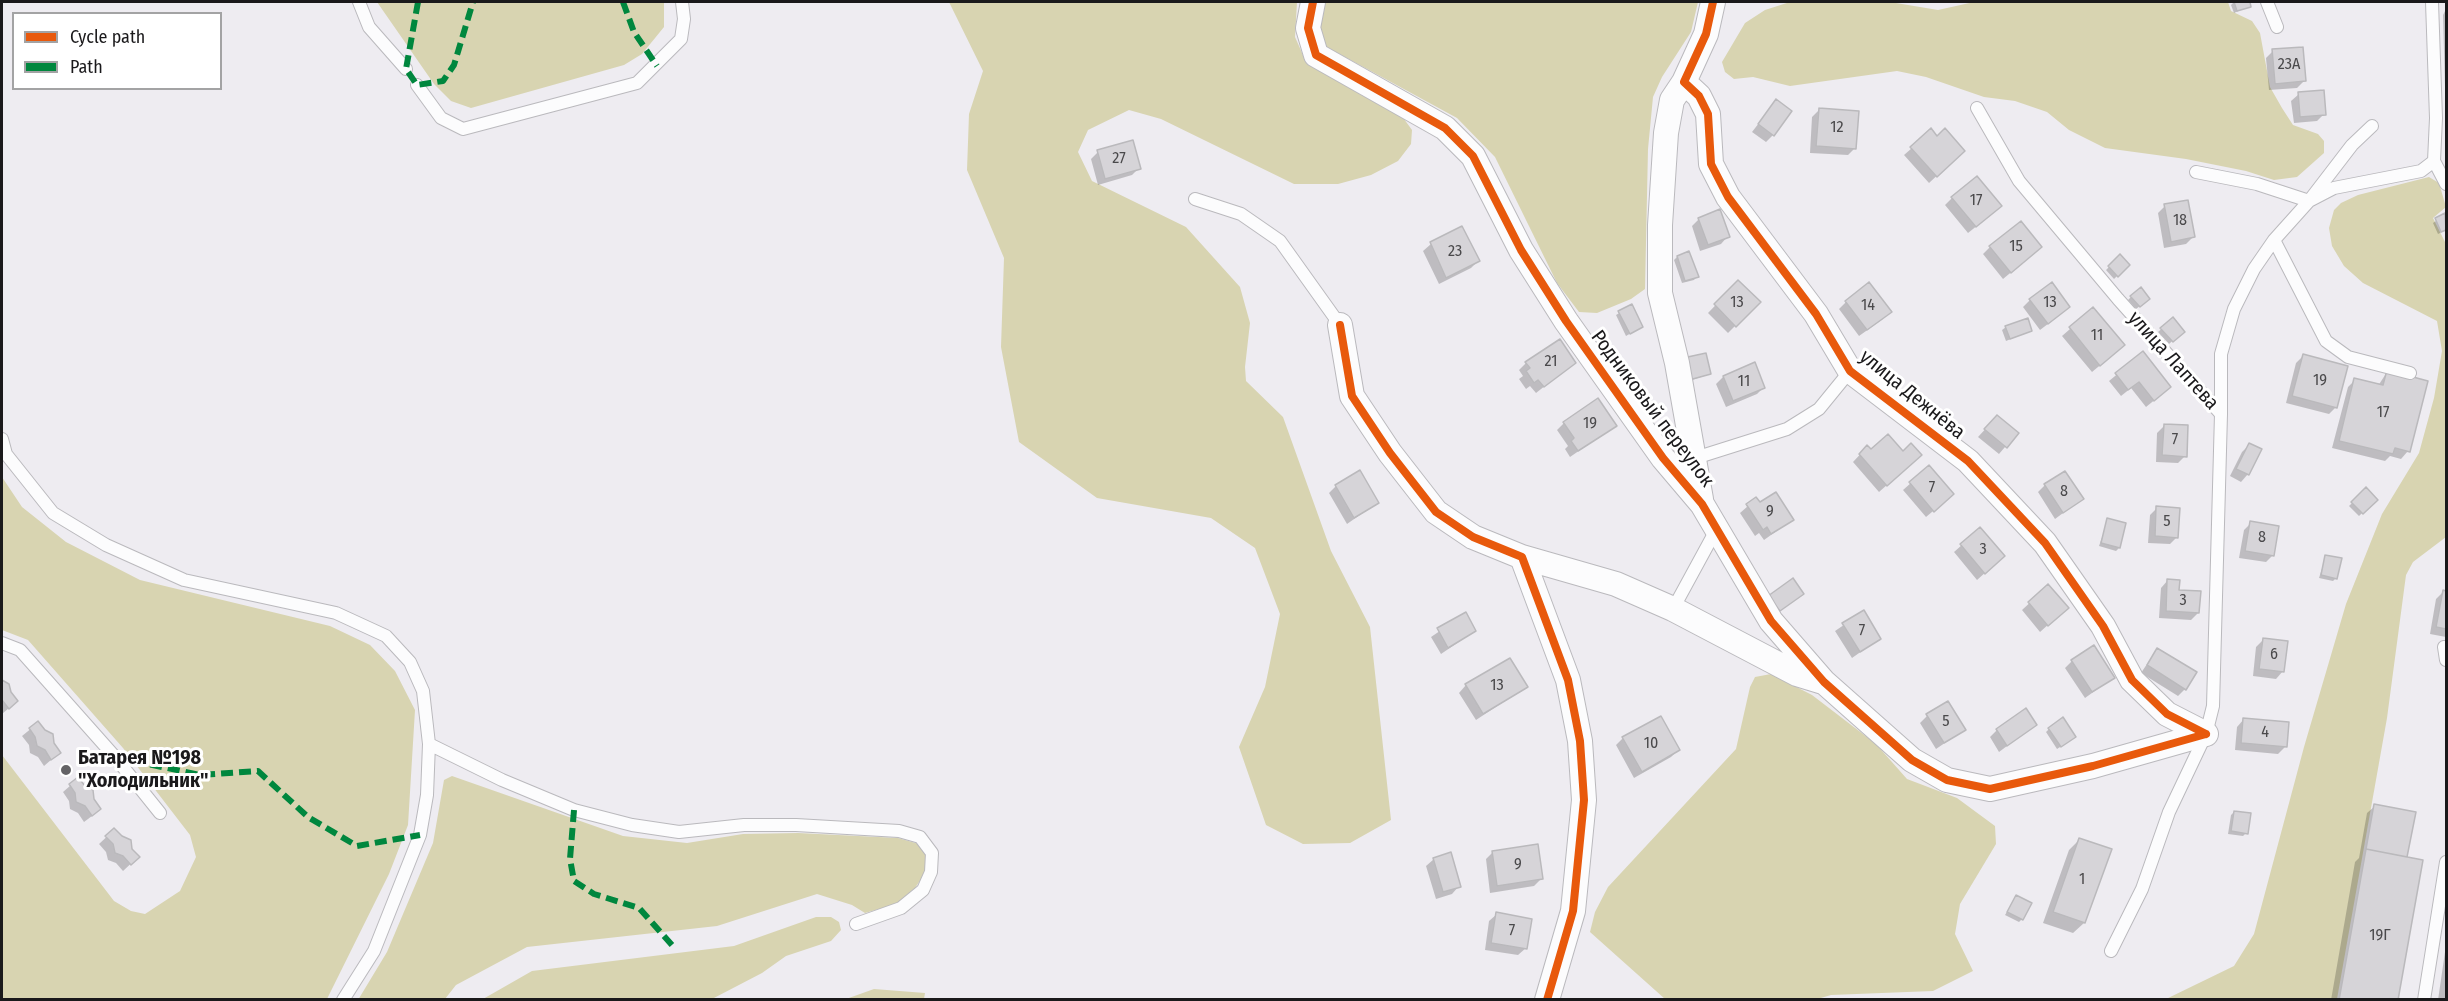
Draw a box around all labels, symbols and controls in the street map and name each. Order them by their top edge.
legend [12,12,222,90]
text: Cycle path [70,26,145,48]
house number: 23А [2278,55,2300,75]
text: Path [70,56,103,78]
house number: 12 [1830,118,1844,138]
house number: 27 [1112,149,1126,169]
house number: 17 [1970,191,1982,211]
house number: 18 [2173,211,2187,231]
house number: 15 [2009,237,2023,257]
house number: 23 [1448,242,1462,262]
house number: 13 [1730,293,1744,313]
house number: 13 [2043,293,2057,313]
house number: 14 [1861,296,1875,316]
street label: улица Лаптева [2123,307,2223,415]
street label: Родниковый переулок [1585,326,1719,492]
house number: 11 [2091,326,2103,346]
street label: улица Дежнёва [1854,345,1970,445]
house number: 21 [1545,352,1557,372]
house number: 19 [2313,371,2327,391]
house number: 11 [1738,372,1750,392]
house number: 17 [2377,403,2389,423]
house number: 19 [1583,414,1597,434]
house number: 7 [2172,430,2178,450]
house number: 7 [1929,478,1935,498]
house number: 8 [2060,482,2068,502]
house number: 9 [1766,502,1774,522]
house number: 5 [2163,512,2171,532]
house number: 8 [2258,528,2266,548]
house number: 3 [1979,540,1987,560]
house number: 3 [2179,591,2187,611]
house number: 7 [1859,621,1865,641]
house number: 6 [2270,645,2278,665]
house number: 13 [1490,676,1504,696]
house number: 5 [1942,712,1950,732]
house number: 4 [2261,723,2269,743]
house number: 10 [1644,734,1658,754]
place label: Батарея №198 "Холодильник" [78,746,208,793]
marker: Батарея №198 "Холодильник" [59,763,73,777]
house number: 9 [1514,855,1522,875]
house number: 1 [2079,870,2085,890]
house number: 7 [1509,921,1515,941]
house number: 19Г [2369,926,2391,946]

